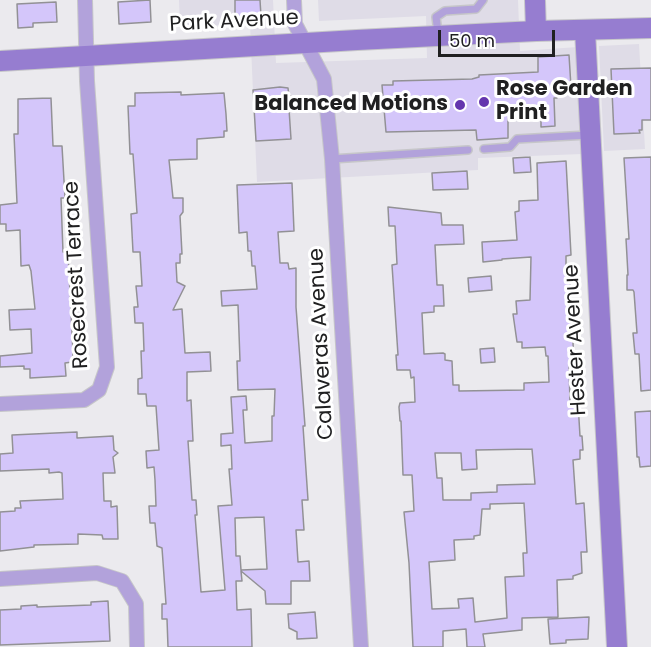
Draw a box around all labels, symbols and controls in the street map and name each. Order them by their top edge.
street label: Park Avenue [169,6,299,38]
scale bar [441,18,558,56]
text: 50 m [449,28,495,53]
place label: Rose Garden Print [496,77,633,127]
place label: Balanced Motions [254,92,448,118]
marker: Rose Garden Print [477,95,491,109]
marker: Balanced Motions [453,98,467,112]
street label: Rosecrest Terrace [59,180,95,370]
street label: Calaveras Avenue [304,247,340,441]
street label: Hester Avenue [559,264,593,416]

